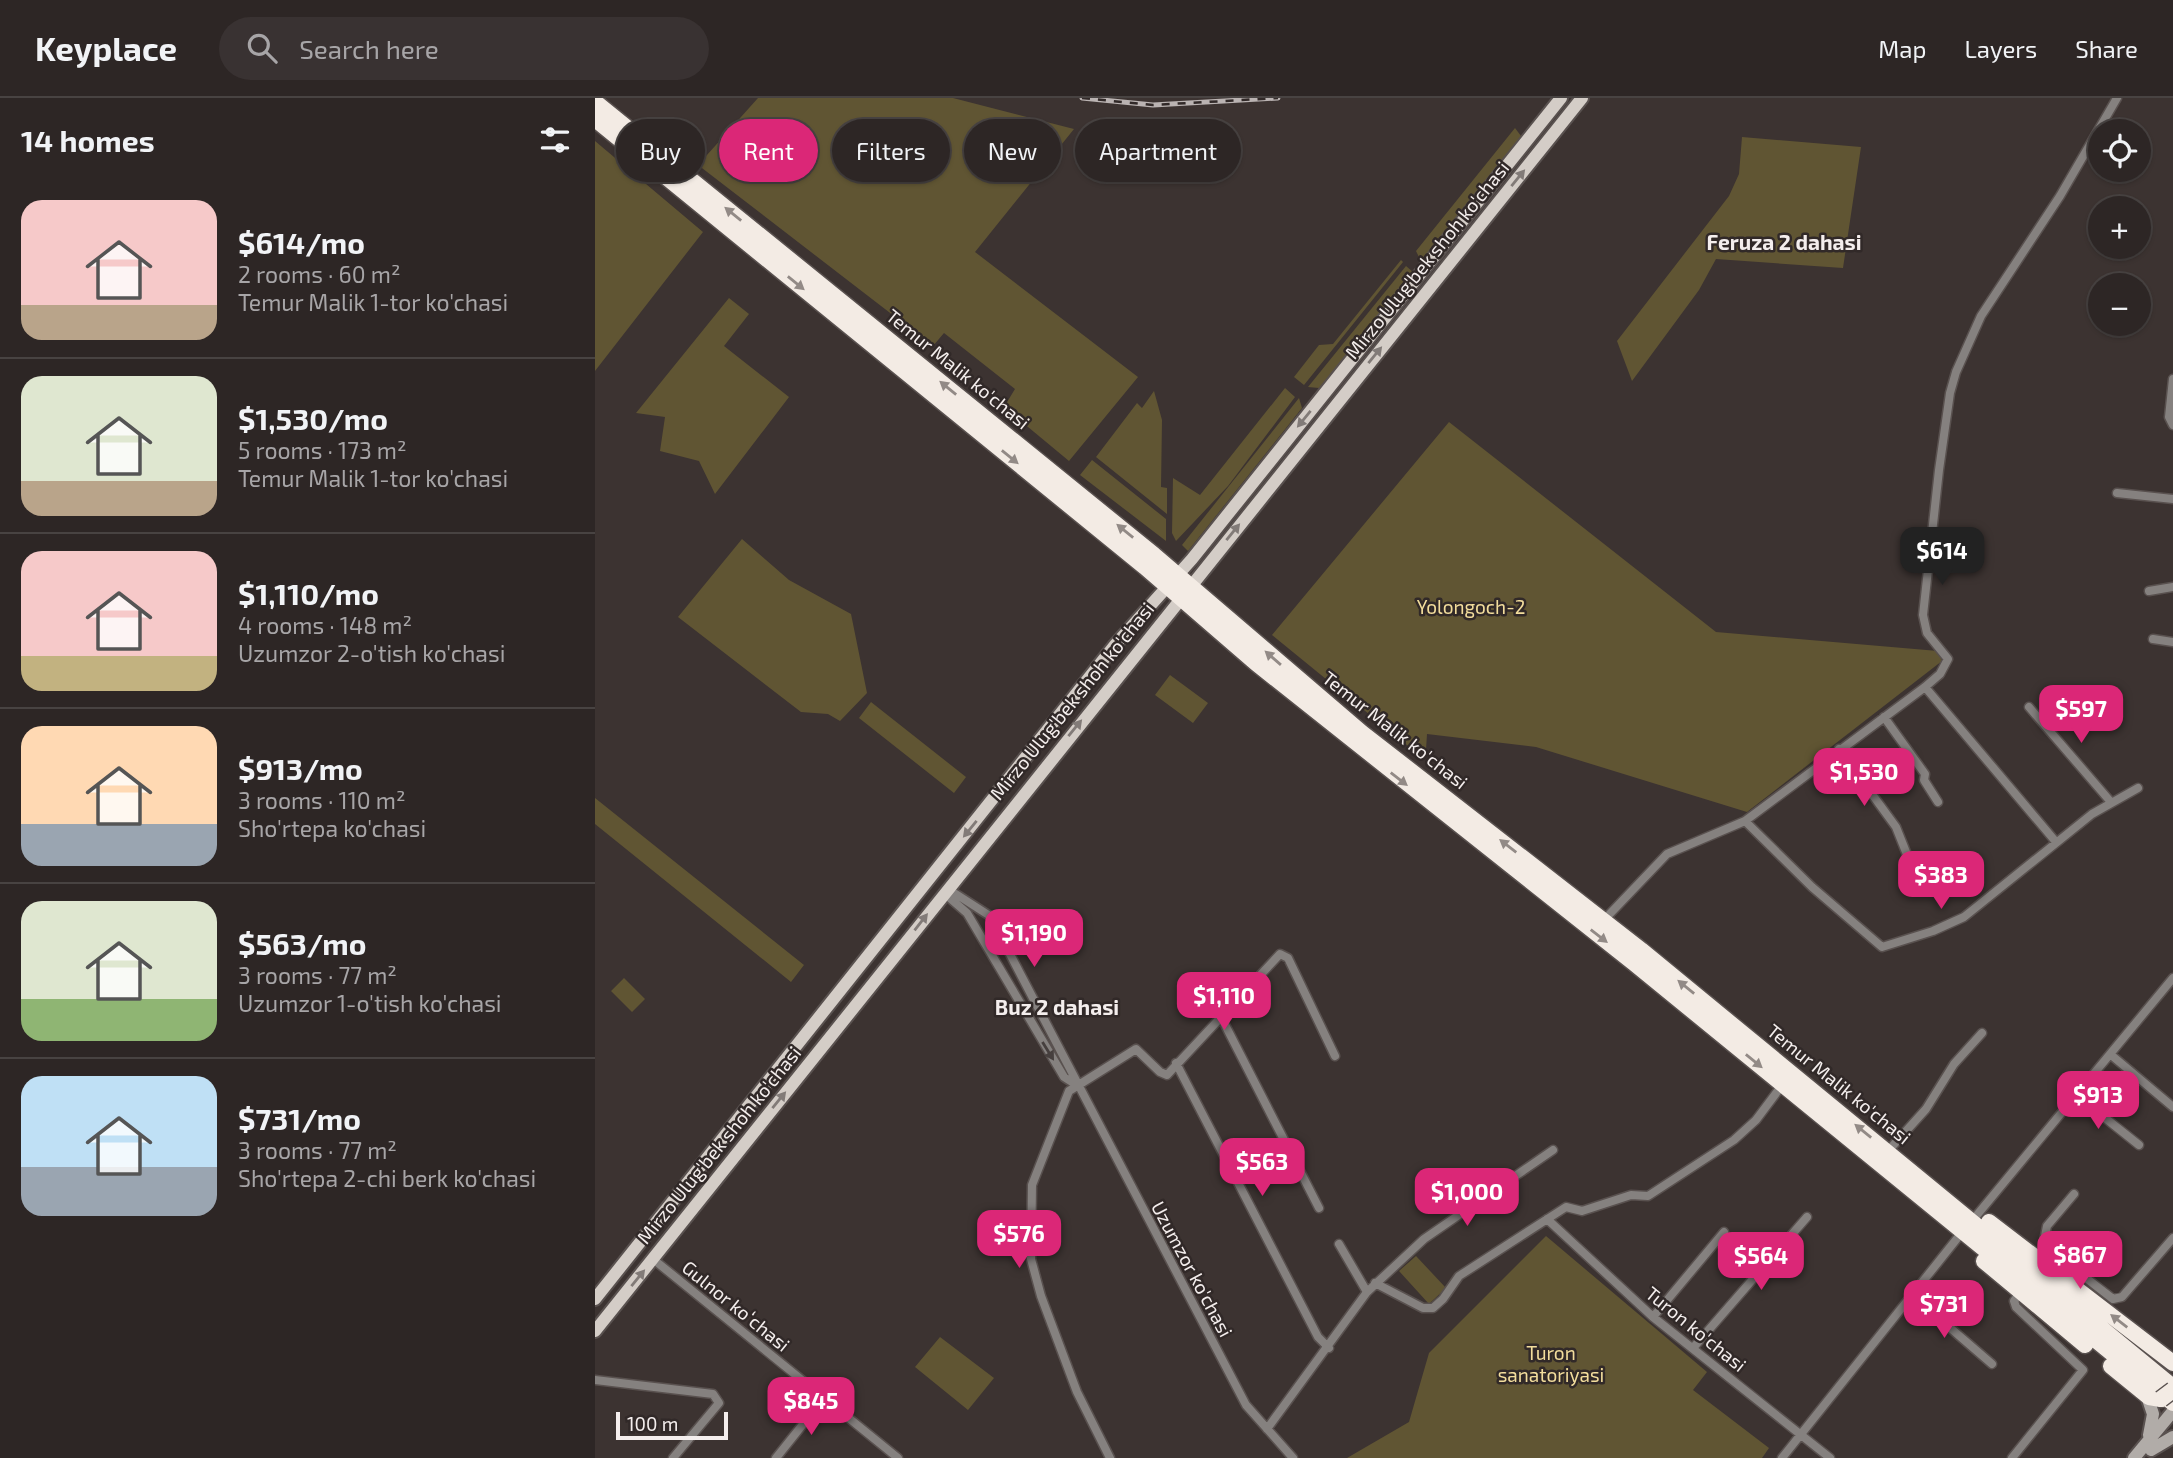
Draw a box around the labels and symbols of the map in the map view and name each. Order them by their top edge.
street label: Mirzo Ulug'bek shoh ko'chasi [1340,156,1513,363]
one-way arrow [1510,169,1525,187]
one-way arrow [725,207,742,222]
district label: Feruza 2 dahasi [1707,229,1861,254]
one-way arrow [786,275,804,290]
street label: Temur Malik ko'chasi [882,304,1035,433]
one-way arrow [1368,346,1382,364]
one-way arrow [940,381,957,396]
one-way arrow [1297,411,1312,428]
one-way arrow [1002,449,1019,464]
one-way arrow [1116,524,1133,539]
one-way arrow [1225,524,1240,542]
pin: $614 [1901,528,1983,587]
park label: Yolongoch-2 [1417,595,1525,618]
street label: Mirzo Ulug'bek shoh ko'chasi [985,597,1158,804]
one-way arrow [1264,650,1282,666]
street label: Temur Malik ko'chasi [1318,666,1472,793]
pin: $597 [2040,686,2122,745]
one-way arrow [1068,720,1083,738]
pin: $1,530 [1807,748,1921,808]
one-way arrow [1390,771,1408,786]
one-way arrow [962,819,977,837]
one-way arrow [1499,840,1517,854]
pin: $383 [1900,852,1982,911]
pin: $1,190 [977,910,1091,969]
one-way arrow [913,913,928,931]
one-way arrow [1590,928,1608,943]
pin: $1,110 [1167,972,1281,1032]
one-way arrow [1678,980,1696,995]
district label: Buz 2 dahasi [995,994,1119,1019]
street label: Temur Malik ko'chasi [1763,1019,1916,1148]
street label: Mirzo Ulug'bek shoh ko'chasi [632,1041,805,1248]
one-way arrow [1041,1042,1054,1061]
one-way arrow [1744,1053,1762,1068]
pin: $913 [2057,1072,2139,1131]
one-way arrow [772,1091,787,1109]
one-way arrow [1855,1123,1873,1138]
pin: $563 [1221,1138,1303,1198]
pin: $1,000 [1410,1168,1524,1228]
street label: Uzumzor ko'chasi [1147,1197,1238,1341]
pin: $576 [978,1210,1060,1270]
pin: $564 [1720,1232,1802,1292]
pin: $867 [2039,1232,2121,1291]
street label: Gulnor koʻchasi [678,1255,795,1356]
one-way arrow [630,1269,645,1287]
pin: $731 [1903,1280,1985,1340]
street label: Turon ko'chasi [1642,1281,1751,1376]
one-way arrow [2111,1314,2129,1329]
park label: Turon sanatoriyasi [1498,1341,1604,1386]
pin: $845 [770,1378,852,1437]
scale bar [616,1409,728,1441]

